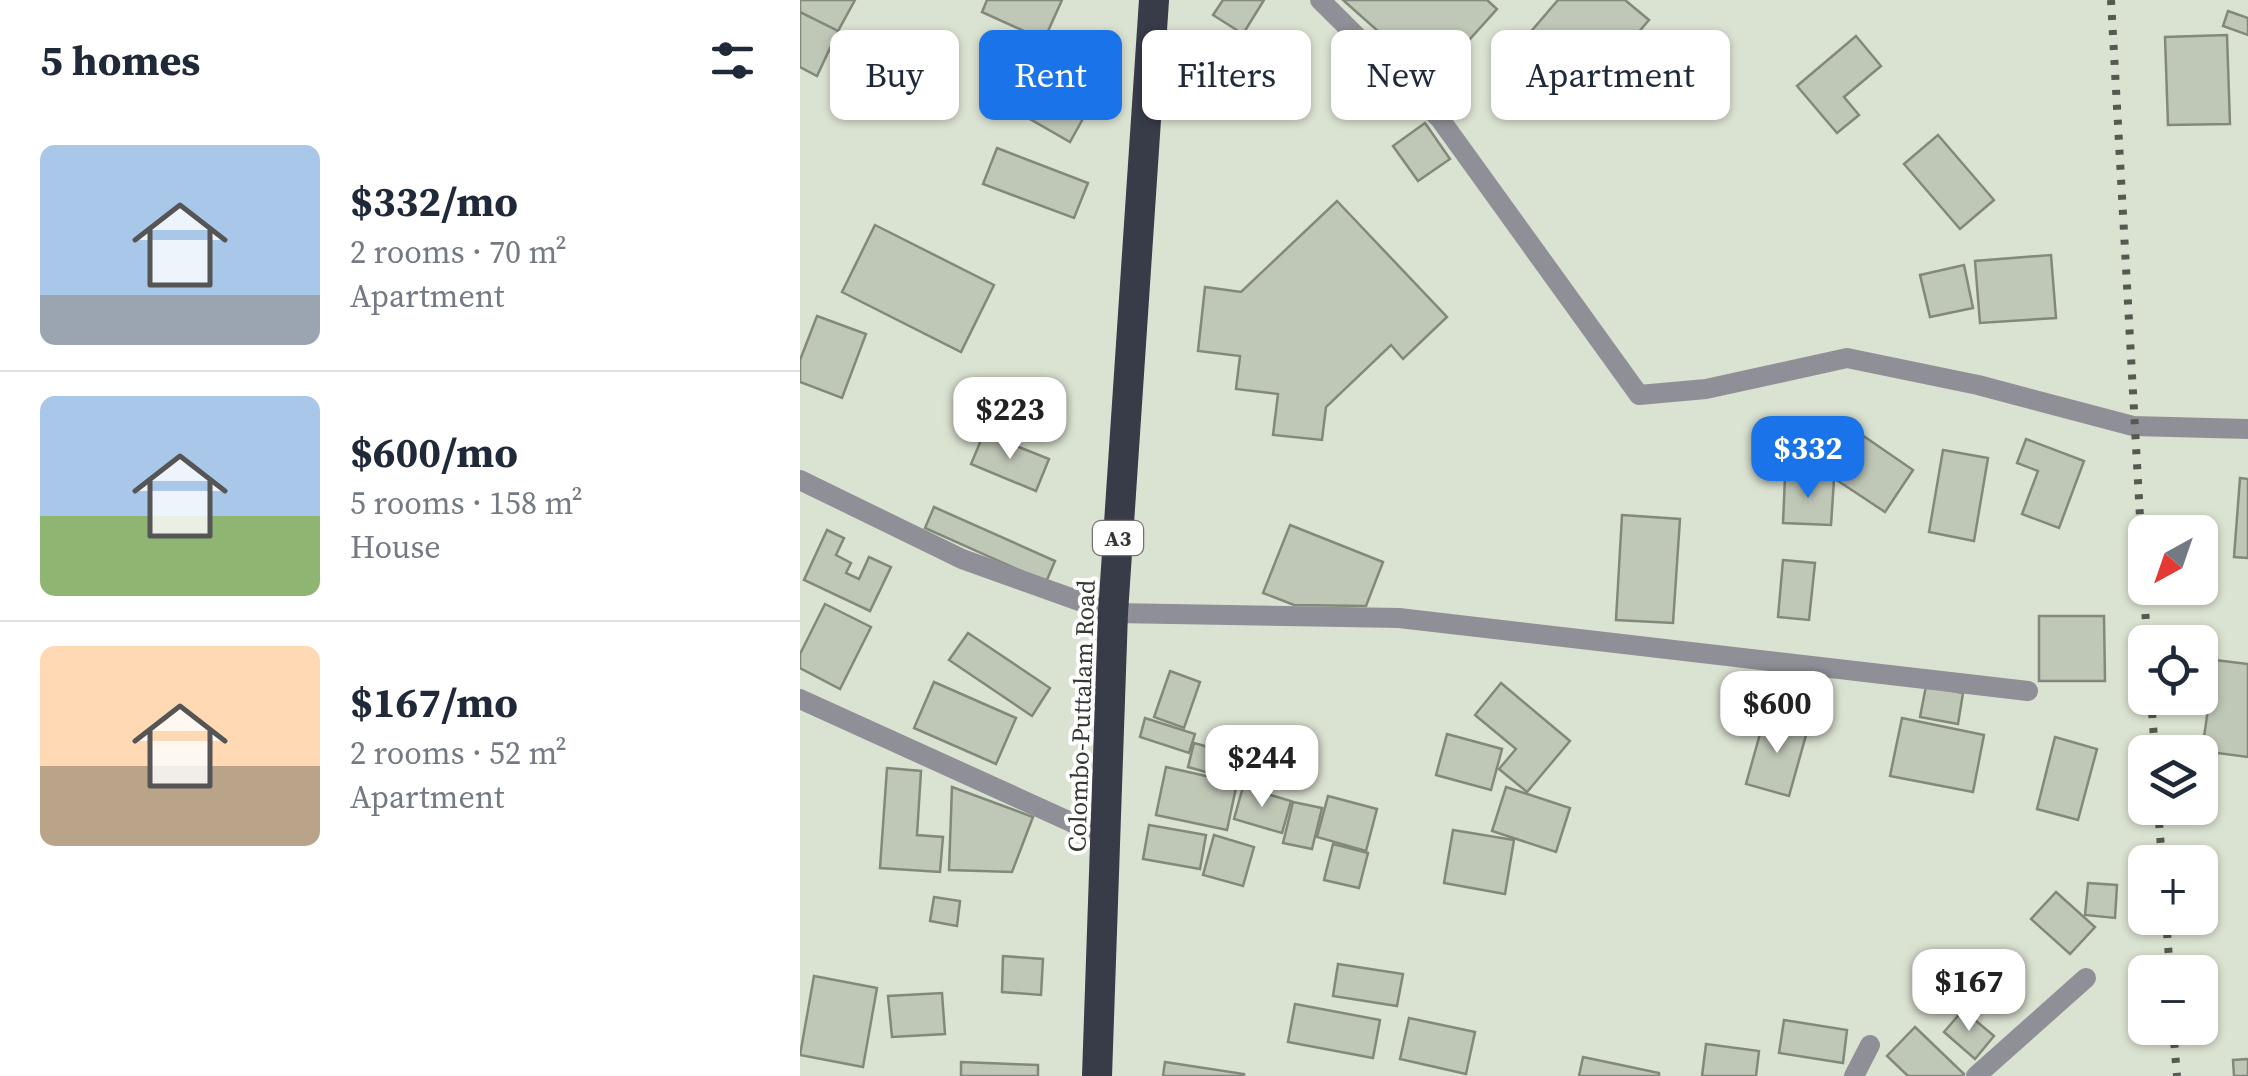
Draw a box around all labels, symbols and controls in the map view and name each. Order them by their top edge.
chip: Buy [830,30,959,120]
chip: Rent [979,30,1122,120]
chip: Filters [1142,30,1311,120]
chip: New [1331,30,1471,120]
chip: Apartment [1491,30,1730,120]
text: 5 homes [40,31,200,89]
icon: filters [705,33,760,88]
text: $332/mo [350,172,518,230]
icon: home [120,185,240,305]
text: 2 rooms · 70 m² [350,230,567,274]
text: Apartment [350,274,504,318]
pin: $223 [951,377,1069,462]
text: $223 [975,387,1045,431]
pin: $332 [1749,416,1867,501]
text: $600/mo [350,423,518,481]
text: $332 [1773,426,1843,470]
icon: home [120,436,240,556]
text: 5 rooms · 158 m² [350,481,583,525]
north arrow [2128,515,2218,605]
map controls [2128,515,2218,1045]
road number: A3 [1093,521,1143,555]
text: House [350,525,441,569]
street label: Colombo-Puttalam Road [1059,579,1103,853]
button: locate [2128,625,2218,715]
pin: $600 [1718,671,1836,756]
text: $167/mo [350,673,518,731]
text: $600 [1742,681,1812,725]
icon: home [120,686,240,806]
pin: $244 [1203,725,1321,810]
text: 2 rooms · 52 m² [350,731,567,775]
text: $244 [1227,735,1297,779]
button: layers [2128,735,2218,825]
text: Apartment [350,775,504,819]
button: + [2128,845,2218,935]
pin: $167 [1910,949,2028,1034]
button: − [2128,955,2218,1045]
text: $167 [1934,959,2004,1003]

